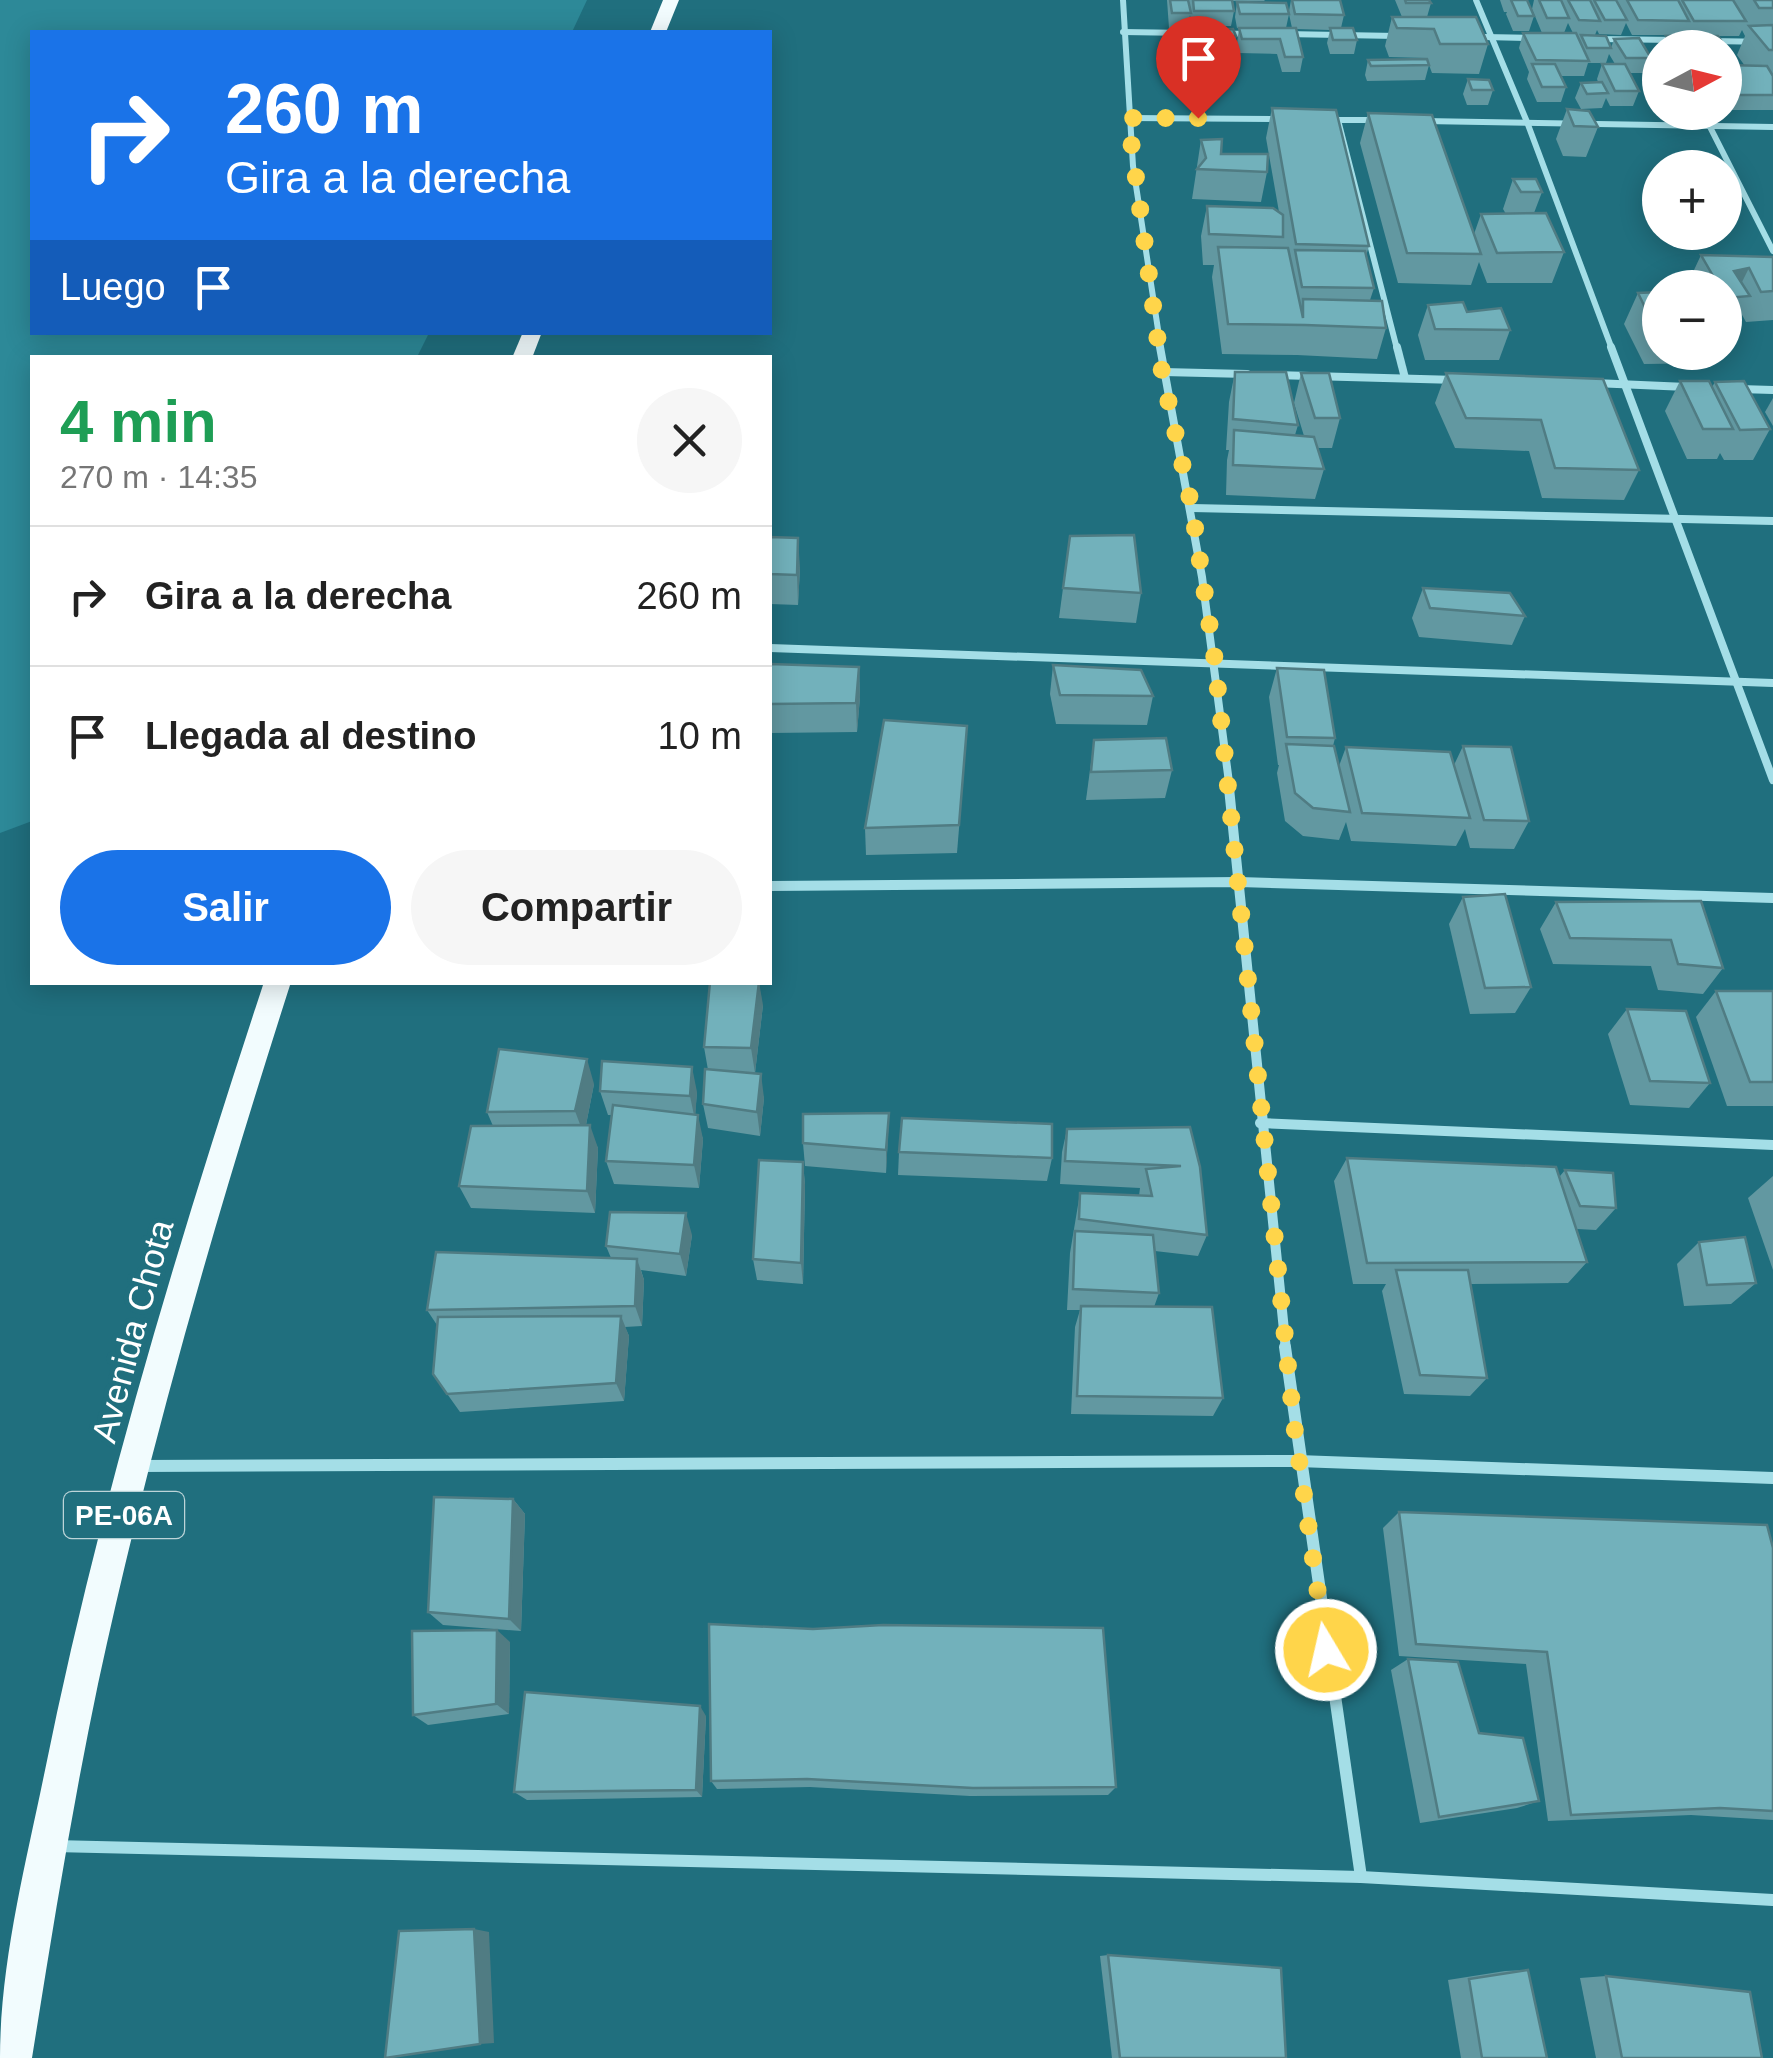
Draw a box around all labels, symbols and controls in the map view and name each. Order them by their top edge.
pin [1156,16,1241,119]
north arrow [1642,30,1742,130]
map controls [1642,30,1742,370]
icon: arrive [1171,31,1226,86]
icon: right [60,70,190,200]
text: 260 m [225,70,423,148]
button: + [1642,150,1742,250]
text: Gira a la derecha [225,152,570,203]
icon: arrive [186,260,241,315]
text: Luego [60,266,166,308]
button: − [1642,270,1742,370]
text: 4 min [60,388,217,455]
button: close [637,388,742,493]
text: 270 m · 14:35 [60,459,257,495]
icon: right [60,569,115,624]
text: Gira a la derecha [145,575,451,617]
text: 260 m [636,575,742,617]
icon: arrive [60,709,115,764]
text: Llegada al destino [145,715,477,757]
text: 10 m [658,715,742,757]
button: Salir [60,850,391,965]
button: Compartir [411,850,742,965]
street label: Avenida Chota [84,1215,181,1447]
road number: PE-06A [64,1492,184,1538]
position arrow [1274,1598,1378,1702]

